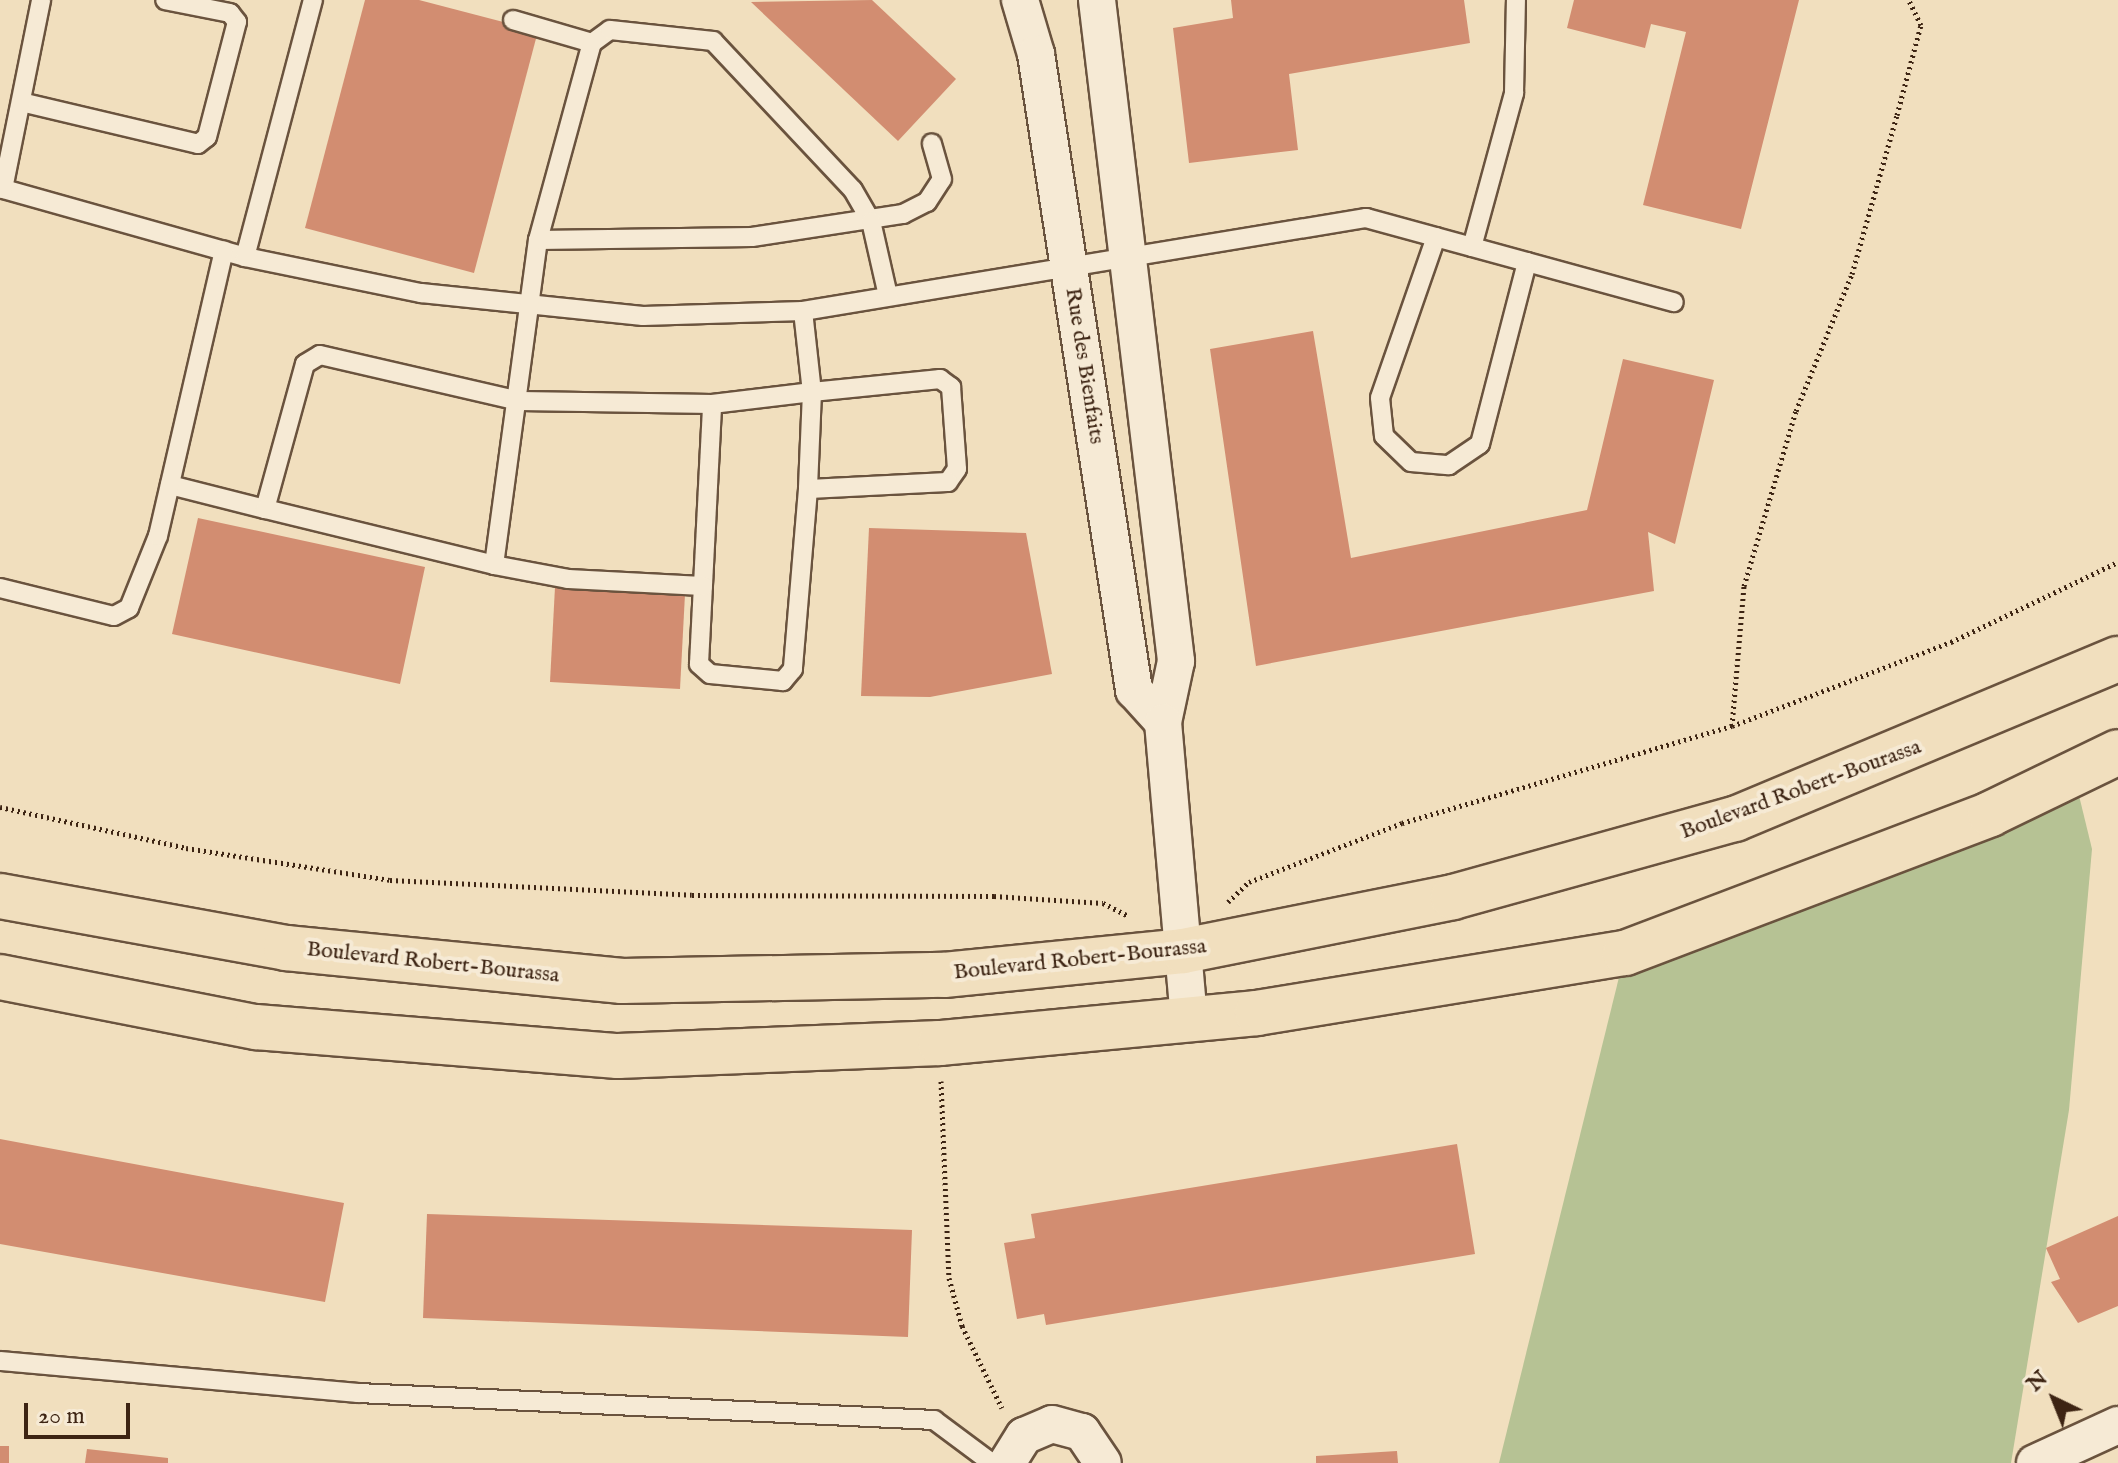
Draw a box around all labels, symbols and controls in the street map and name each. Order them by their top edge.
street label: Rue des Bienfaits [1059,286,1109,446]
street label: Boulevard Robert-Bourassa [1677,734,1925,846]
street label: Boulevard Robert-Bourassa [952,934,1208,986]
street label: Boulevard Robert-Bourassa [305,937,561,989]
north arrow [2014,1359,2094,1439]
text: N [2021,1365,2054,1398]
scale bar [28,1387,134,1437]
text: 20 m [38,1401,85,1432]

